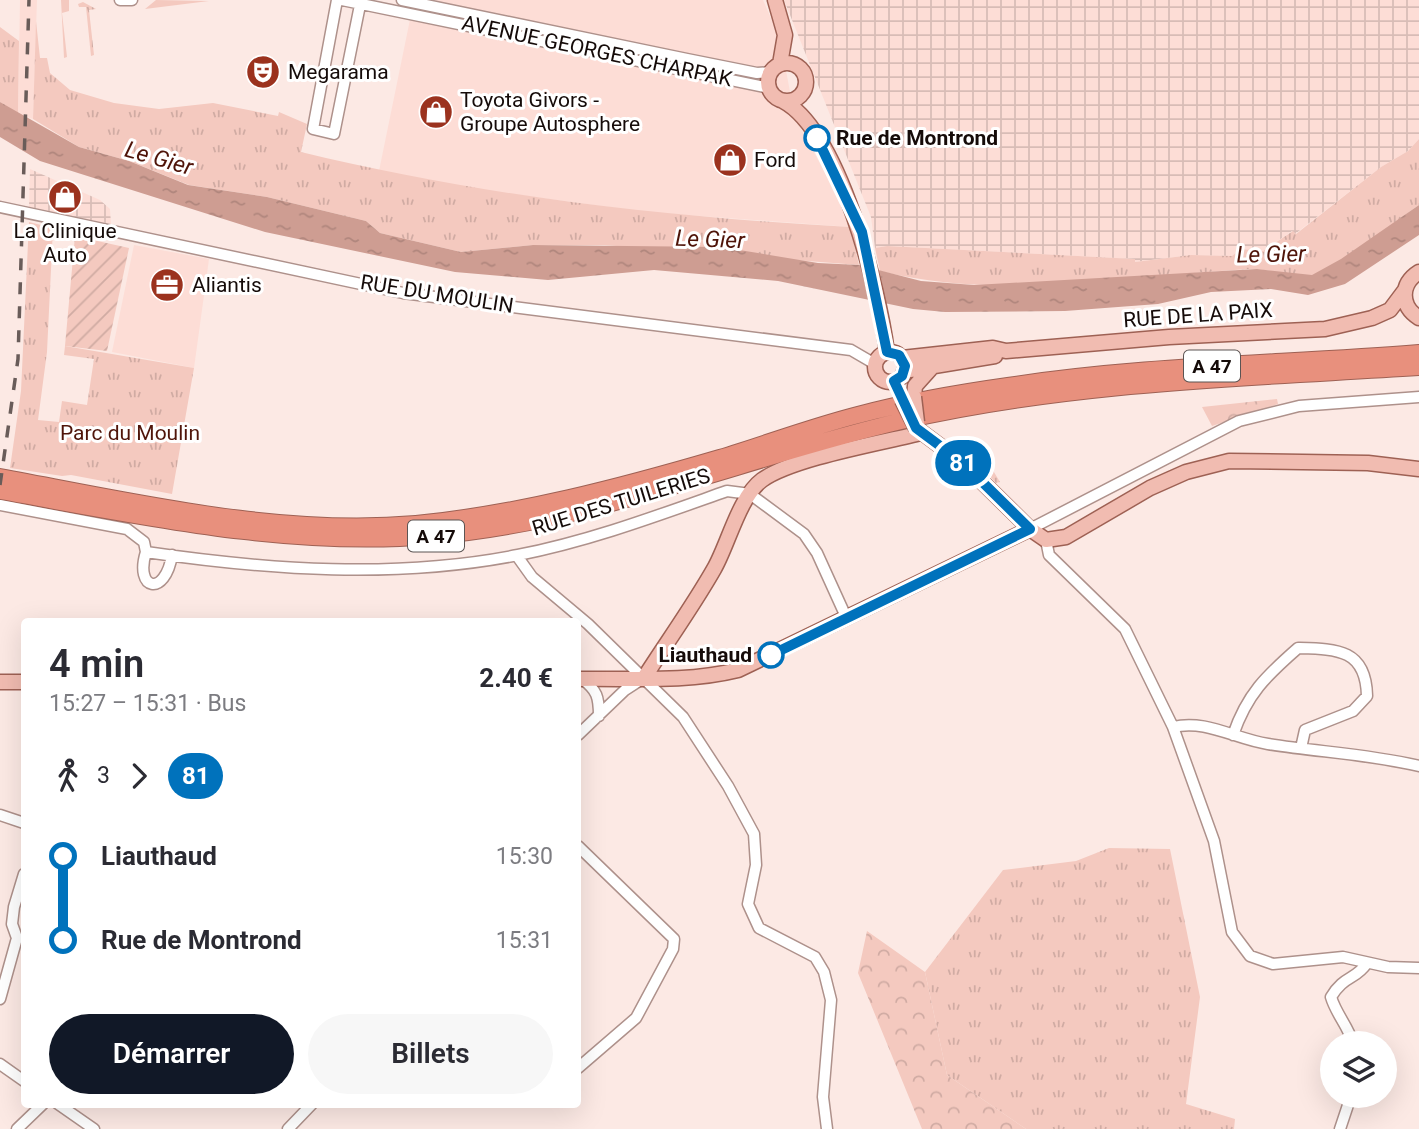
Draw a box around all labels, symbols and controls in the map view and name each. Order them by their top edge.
street label: AVENUE GEORGES CHARPAK [460,11,735,92]
theatre icon: Megarama [244,53,282,91]
place label: Megarama [288,60,389,84]
place label: Toyota Givors - Groupe Autosphere [460,88,640,136]
shop icon: Toyota Givors - Groupe Autosphere [417,93,455,131]
marker: Rue de Montrond [804,125,830,151]
place label: Rue de Montrond [836,126,998,150]
water label: Le Gier [122,136,197,181]
shop icon: Ford [711,141,749,179]
place label: Ford [754,148,796,172]
shop icon: La Clinique Auto [46,178,84,216]
place label: La Clinique Auto [13,219,117,267]
water label: Le Gier [675,225,747,254]
water label: Le Gier [1236,240,1307,269]
office icon: Aliantis [148,266,186,304]
street label: RUE DU MOULIN [359,270,515,318]
place label: Aliantis [192,273,262,297]
street label: RUE DE LA PAIX [1123,298,1273,332]
road number: A 47 [1184,350,1240,382]
park label: Parc du Moulin [60,421,200,445]
line badge: 81 [932,440,995,486]
text: 81 [949,449,977,477]
street label: RUE DES TUILERIES [529,464,713,540]
road number: A 47 [408,520,464,552]
text: 4 min [49,642,144,686]
marker: Liauthaud [758,642,784,668]
place label: Liauthaud [658,643,752,667]
text: 2.40 € [479,663,553,693]
text: 15:27 – 15:31 · Bus [49,690,246,717]
icon: walk [49,757,87,795]
icon: forward [120,757,158,795]
text: 3 [97,762,110,789]
text: 81 [182,762,209,790]
text: Liauthaud [101,841,217,871]
text: 15:30 [496,843,553,870]
text: Rue de Montrond [101,925,302,955]
text: 15:31 [496,927,553,954]
button: Démarrer [49,1014,294,1094]
button: Billets [308,1014,553,1094]
map controls [1320,1031,1397,1108]
button: layers [1320,1031,1397,1108]

